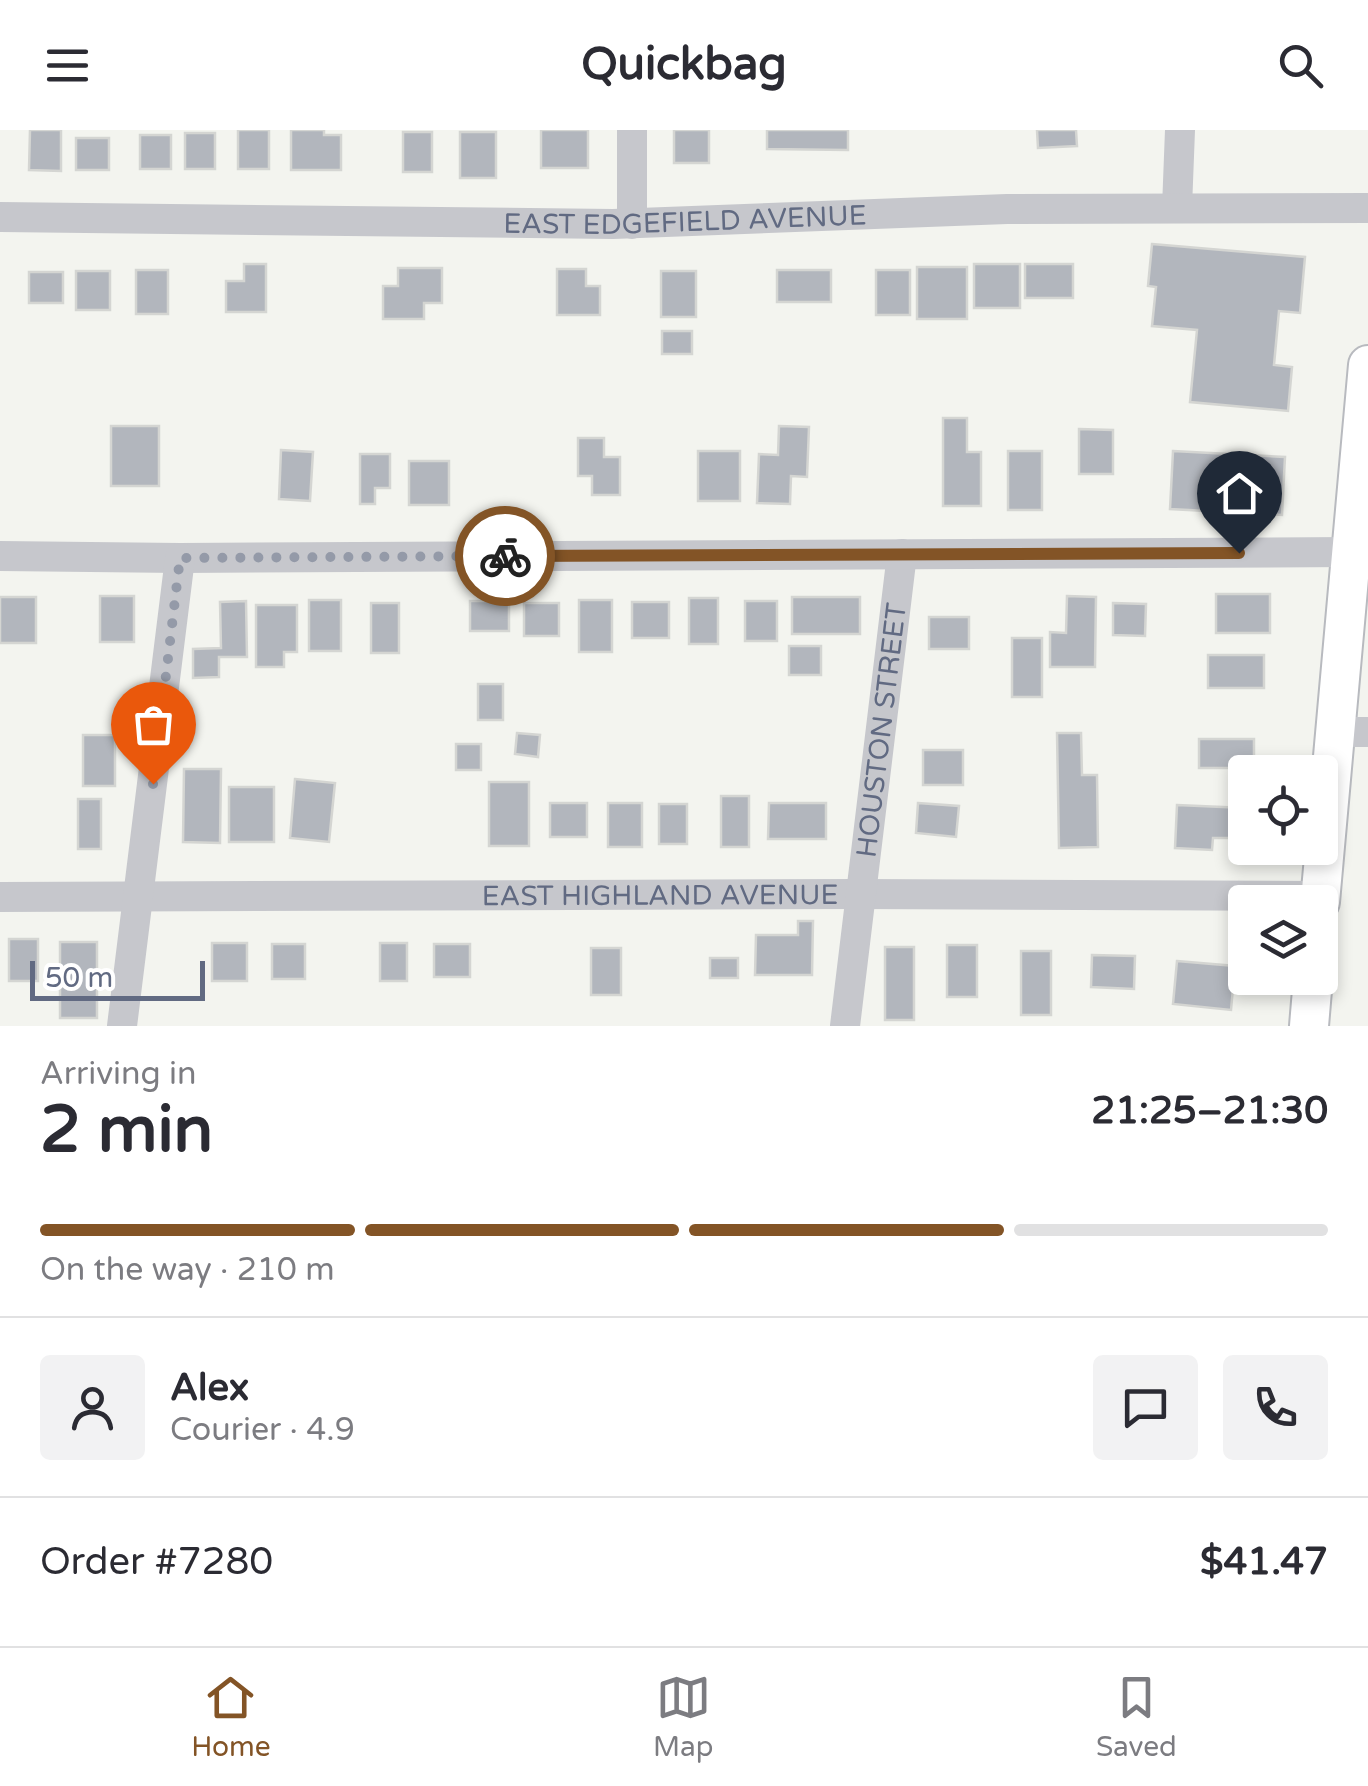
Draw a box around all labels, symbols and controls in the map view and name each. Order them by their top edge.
icon: menu [40,38,95,93]
text: Quickbag [581,38,787,92]
icon: search [1273,38,1328,93]
street label: EAST EDGEFIELD AVENUE [503,198,867,242]
pin [1197,451,1282,554]
icon: home [1212,466,1267,521]
courier [455,506,555,606]
icon: bike [478,529,533,584]
street label: HOUSTON STREET [849,601,914,860]
pin [111,682,196,785]
icon: bag [126,697,181,752]
map controls [1228,755,1338,995]
button: locate [1228,755,1338,865]
street label: EAST HIGHLAND AVENUE [482,878,838,913]
button: layers [1228,885,1338,995]
scale bar [30,956,205,1000]
text: 50 m [45,961,113,995]
text: Arriving in [40,1055,197,1093]
text: 21:25–21:30 [1091,1088,1328,1134]
text: 2 min [40,1091,213,1170]
text: On the way · 210 m [40,1251,335,1289]
button: person [40,1355,145,1460]
button: chat [1093,1355,1198,1460]
button: phone [1223,1355,1328,1460]
text: Alex [170,1365,249,1411]
text: Courier · 4.9 [170,1411,355,1449]
text: Order #7280 [40,1539,273,1585]
text: $41.47 [1200,1539,1328,1585]
tab: Home [191,1670,271,1764]
tab: Map [653,1670,713,1764]
tab: Saved [1096,1670,1177,1764]

